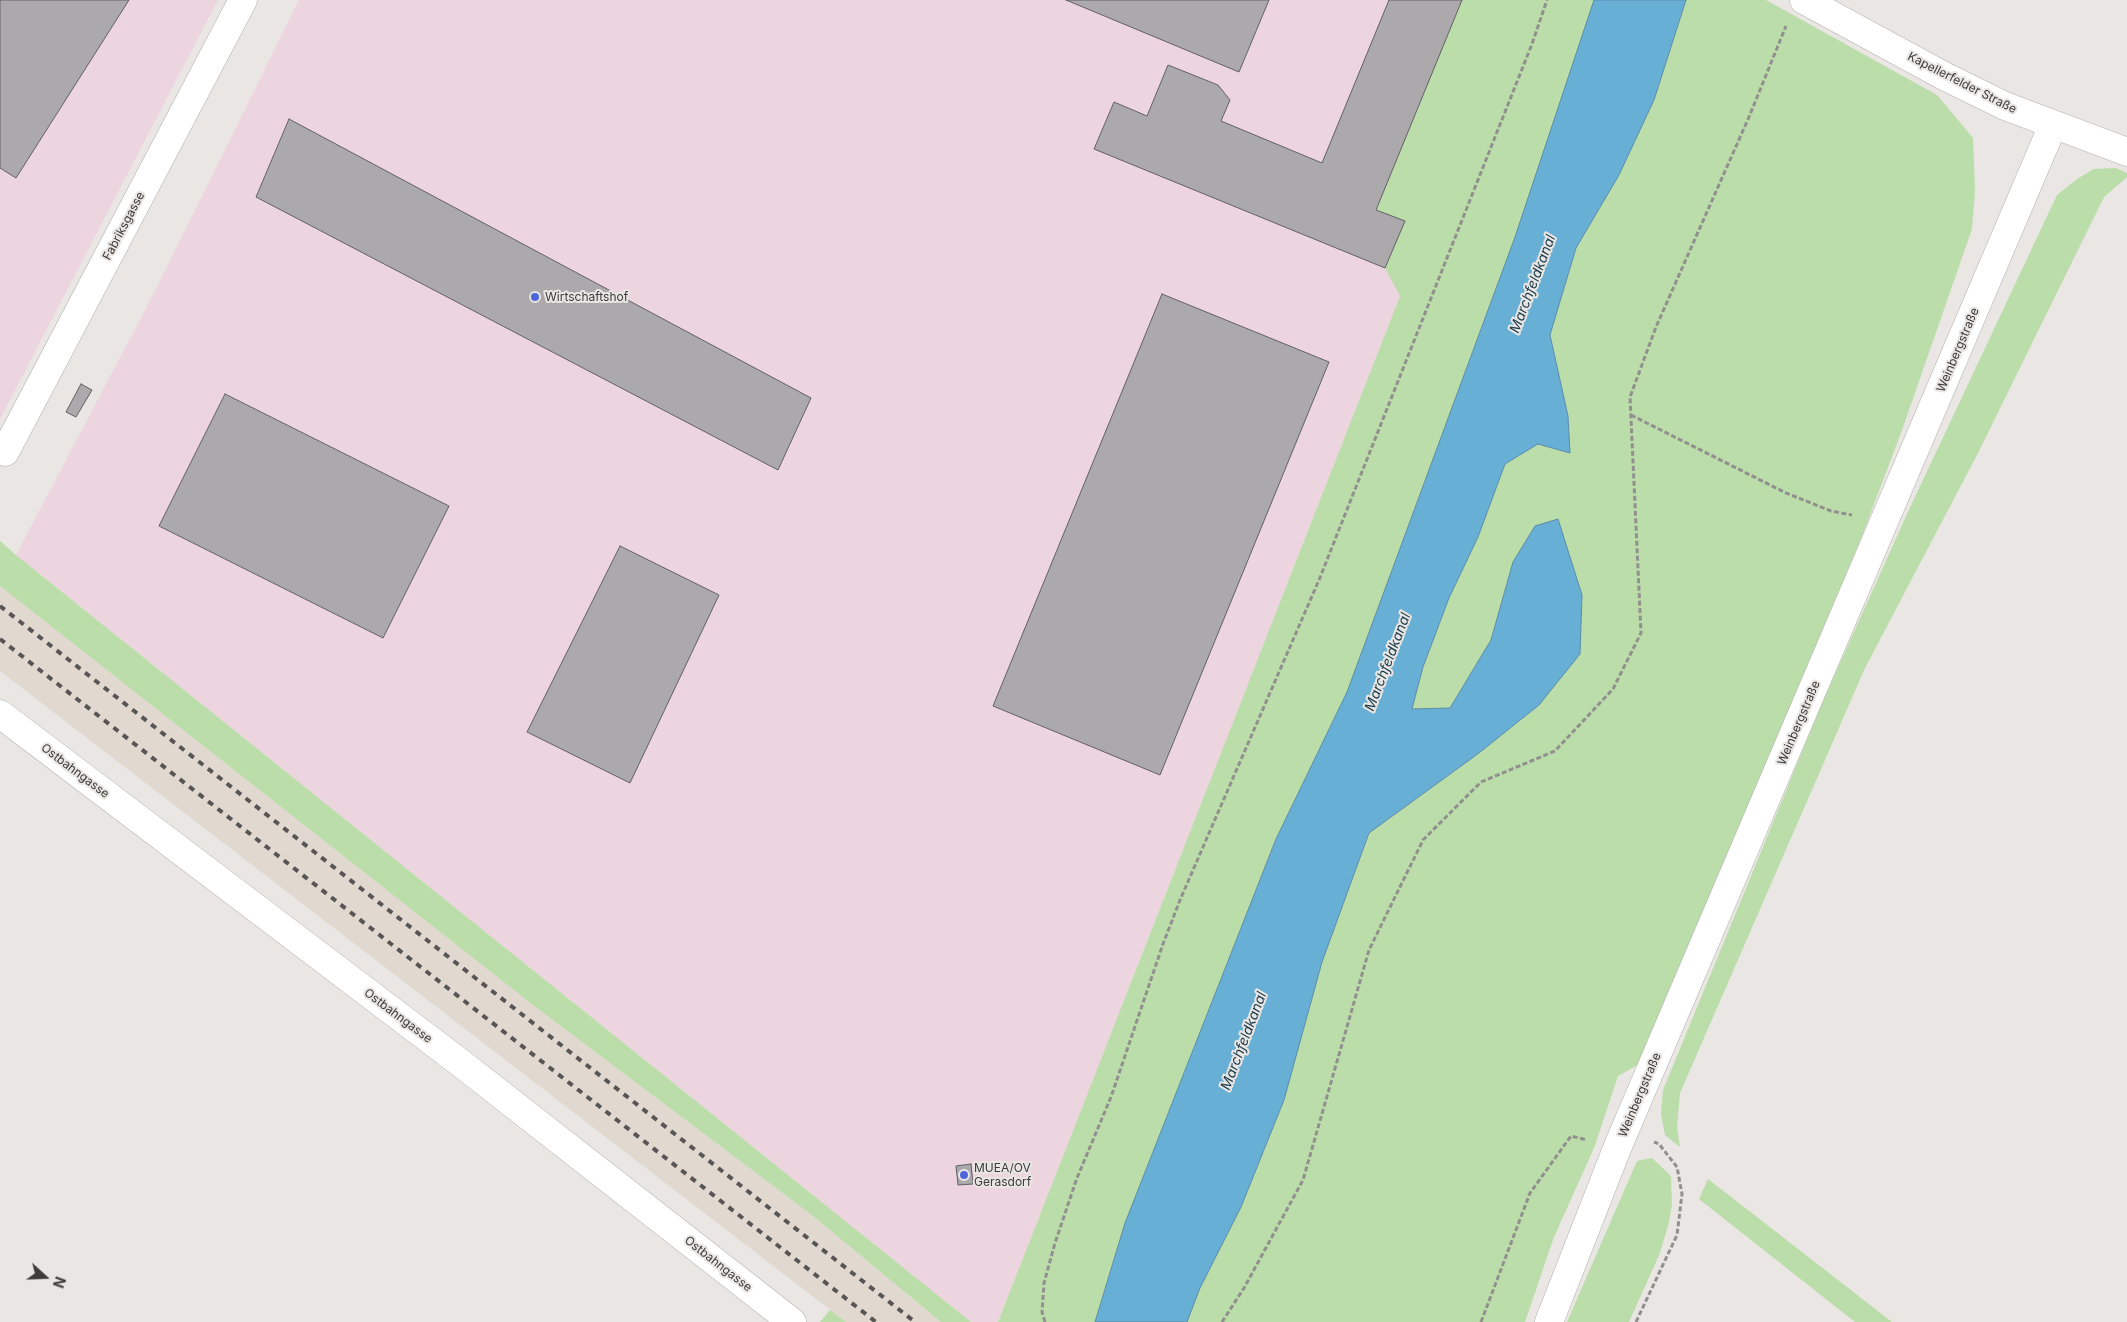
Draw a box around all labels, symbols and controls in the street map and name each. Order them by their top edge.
street label: Kapellerfelder Straße [1905,49,2019,117]
street label: Fabriksgasse [100,189,148,263]
water label: Marchfeldkanal [1507,233,1559,335]
place label: Wirtschaftshof [545,290,628,304]
marker: Wirtschaftshof [529,291,541,303]
street label: Weinbergstraße [1934,306,1982,394]
water label: Marchfeldkanal [1362,611,1414,713]
street label: Weinbergstraße [1775,679,1823,767]
street label: Ostbahngasse [38,741,112,801]
street label: Ostbahngasse [361,986,435,1046]
water label: Marchfeldkanal [1218,990,1270,1092]
street label: Weinbergstraße [1616,1051,1664,1139]
place label: MUEA/OV Gerasdorf [974,1161,1031,1189]
marker: MUEA/OV Gerasdorf [958,1169,970,1181]
street label: Ostbahngasse [681,1233,755,1295]
north arrow [20,1252,70,1302]
text: N [50,1274,69,1290]

